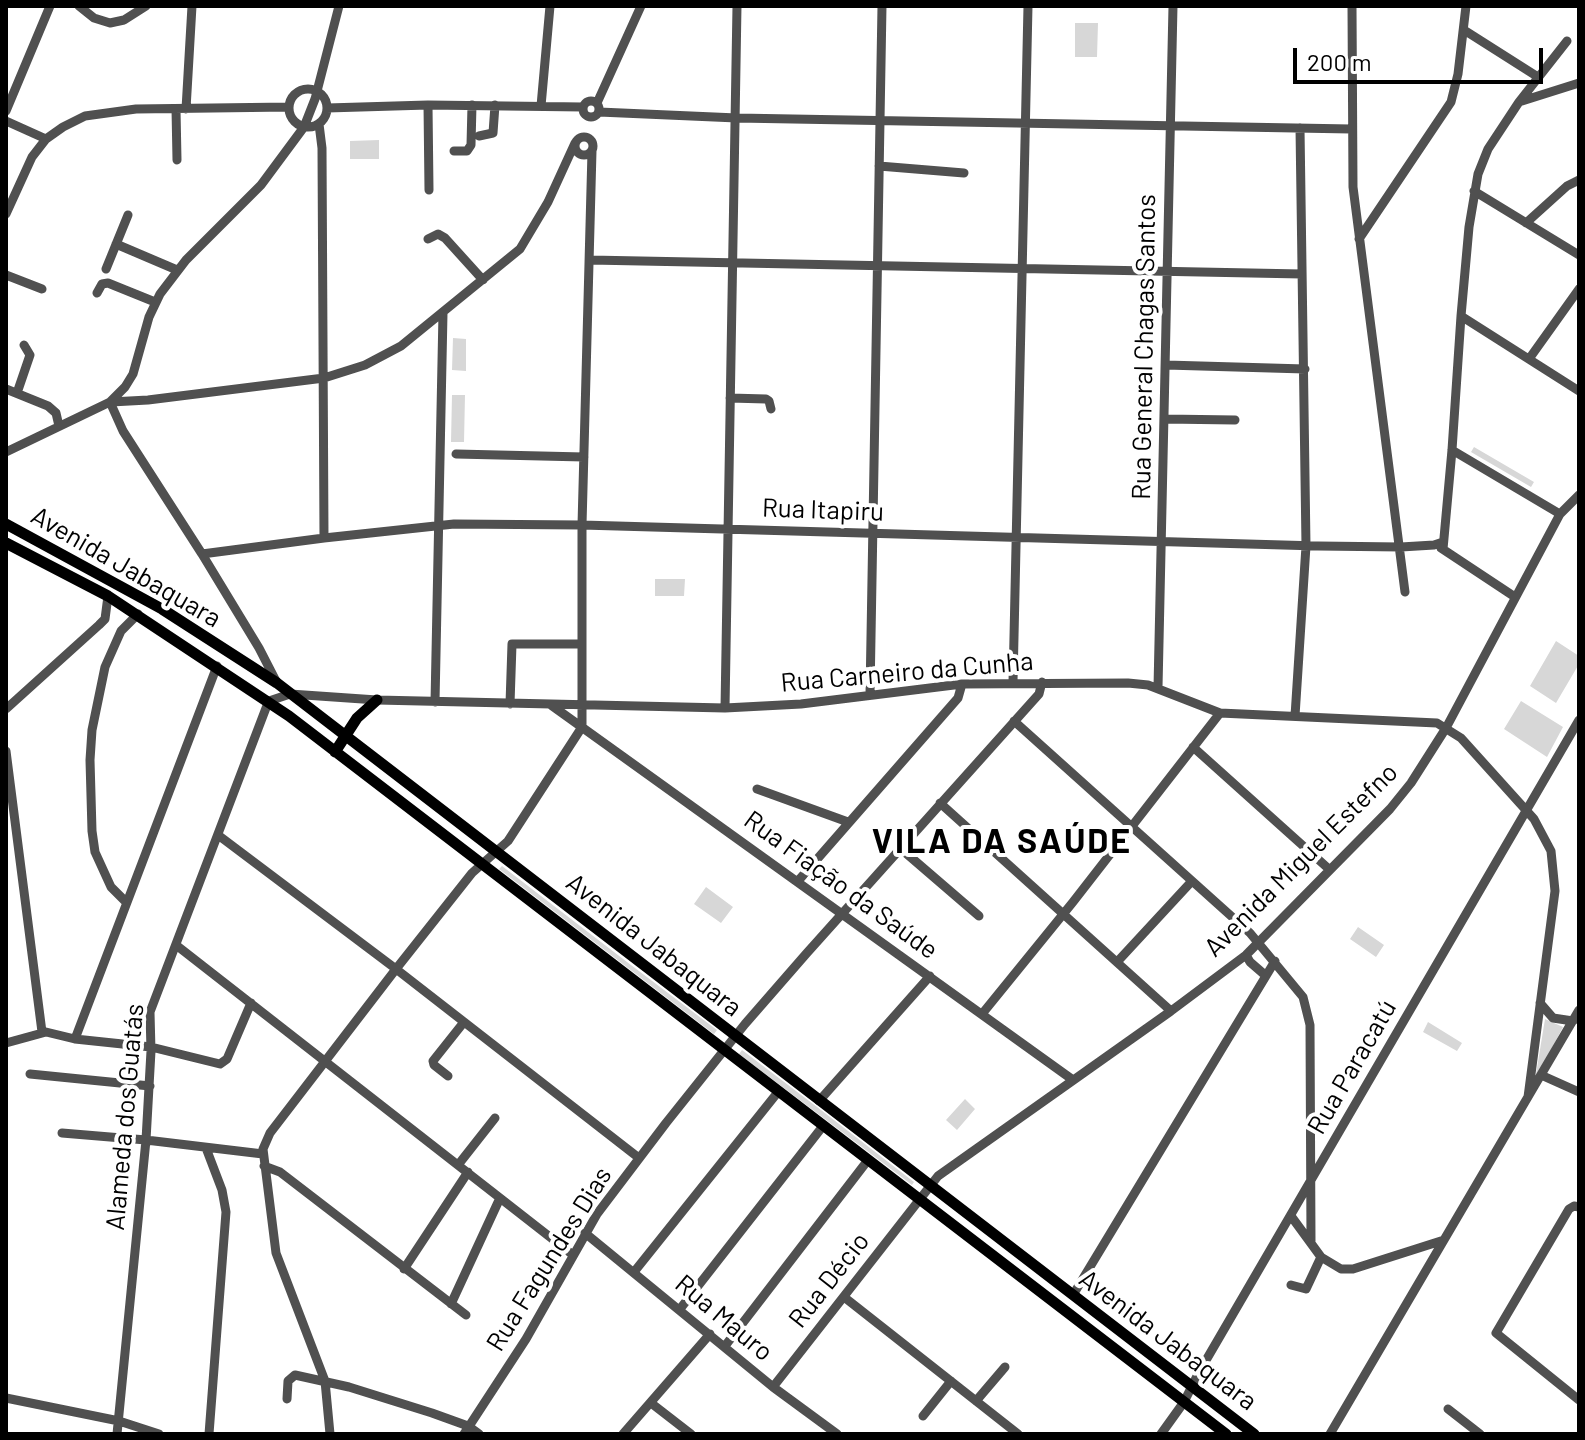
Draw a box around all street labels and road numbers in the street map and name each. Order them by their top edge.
street label: Rua General Chagas Santos [1126,194,1162,500]
street label: Rua Itapiru [761,492,885,528]
street label: Avenida Jabaquara [25,500,227,634]
street label: Rua Carneiro da Cunha [779,645,1035,699]
street label: Avenida Miguel Estefno [1198,757,1404,963]
street label: Rua Fiação da Saúde [738,804,944,966]
street label: Avenida Jabaquara [560,867,748,1023]
street label: Rua Paracatú [1301,994,1403,1140]
street label: Alameda dos Guatás [100,1002,150,1232]
street label: Rua Fagundes Dias [480,1161,618,1357]
street label: Rua Décio [782,1226,876,1334]
street label: Avenida Jabaquara [1073,1263,1263,1417]
street label: Rua Mauro [669,1268,779,1368]

